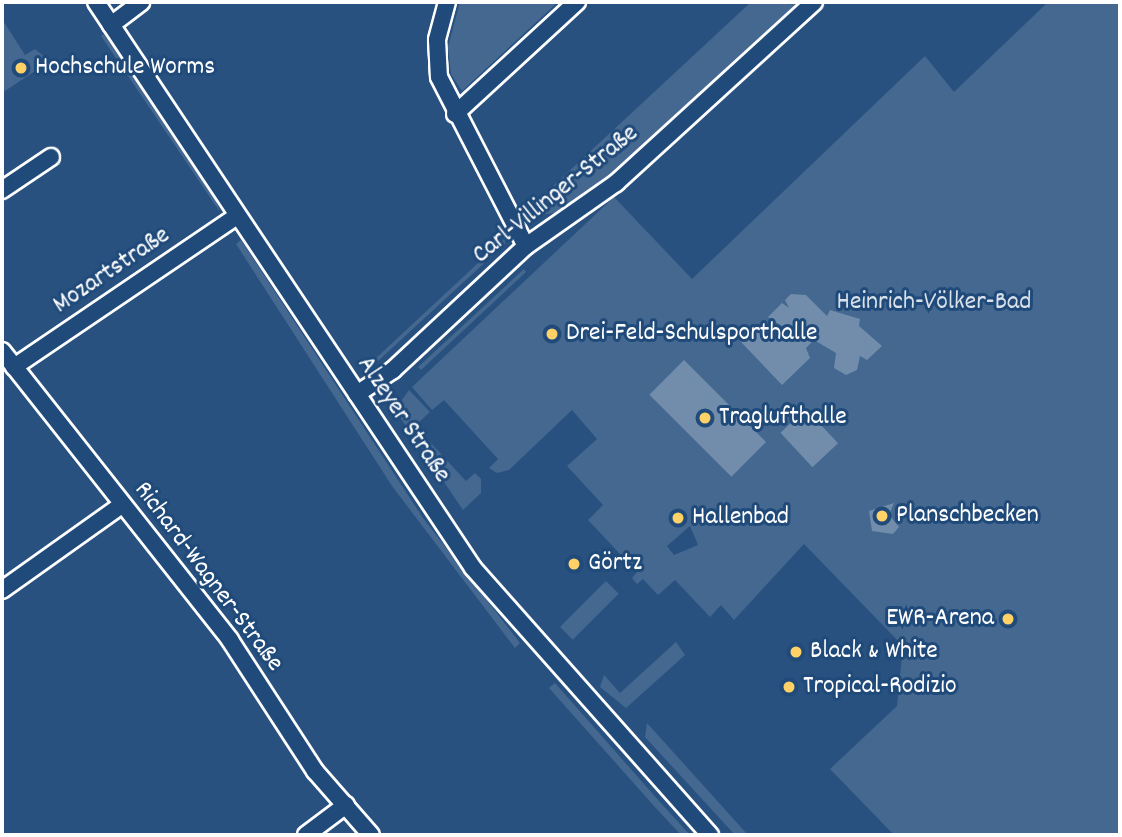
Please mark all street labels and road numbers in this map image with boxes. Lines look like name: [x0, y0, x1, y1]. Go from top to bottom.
street label: Carl-Villinger-Straße: [467, 119, 645, 271]
street label: Mozartstraße: [48, 221, 176, 321]
street label: Alzeyer Straße: [349, 351, 457, 489]
street label: Richard-Wagner-Straße: [126, 476, 290, 678]

